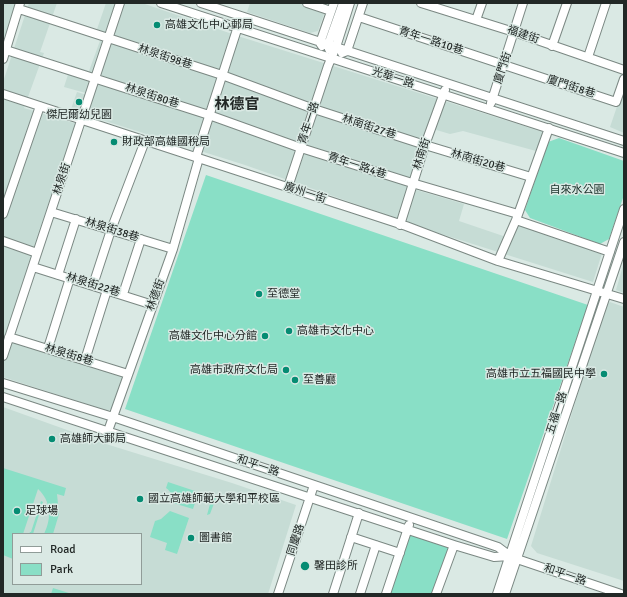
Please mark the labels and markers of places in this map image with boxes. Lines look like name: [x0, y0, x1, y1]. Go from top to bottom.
place label: 高雄文化中心郵局: [165, 18, 253, 32]
marker: 高雄文化中心郵局: [152, 20, 162, 30]
marker: 傑尼爾幼兒園: [74, 97, 84, 107]
place label: 傑尼爾幼兒園: [46, 108, 112, 122]
place label: 財政部高雄國稅局: [122, 135, 210, 149]
marker: 財政部高雄國稅局: [109, 137, 119, 147]
place label: 至德堂: [267, 287, 300, 301]
marker: 至德堂: [254, 289, 264, 299]
place label: 高雄市文化中心: [297, 324, 374, 338]
marker: 高雄市文化中心: [284, 326, 294, 336]
place label: 高雄文化中心分館: [169, 329, 257, 343]
marker: 高雄文化中心分館: [260, 331, 270, 341]
place label: 高雄市政府文化局: [190, 363, 278, 377]
marker: 高雄市政府文化局: [281, 365, 291, 375]
place label: 高雄市立五福國民中學: [486, 367, 596, 381]
marker: 高雄市立五福國民中學: [599, 369, 609, 379]
place label: 至善廳: [303, 373, 336, 387]
marker: 至善廳: [290, 375, 300, 385]
place label: 高雄師大郵局: [60, 432, 126, 446]
marker: 高雄師大郵局: [47, 434, 57, 444]
place label: 國立高雄師範大學和平校區: [148, 492, 280, 506]
marker: 國立高雄師範大學和平校區: [135, 494, 145, 504]
place label: 足球場: [25, 504, 58, 518]
marker: 足球場: [12, 506, 22, 516]
place label: 圖書館: [199, 531, 232, 545]
marker: 圖書館: [186, 533, 196, 543]
place label: 馨田診所: [314, 559, 358, 573]
marker: 馨田診所: [299, 560, 311, 572]

